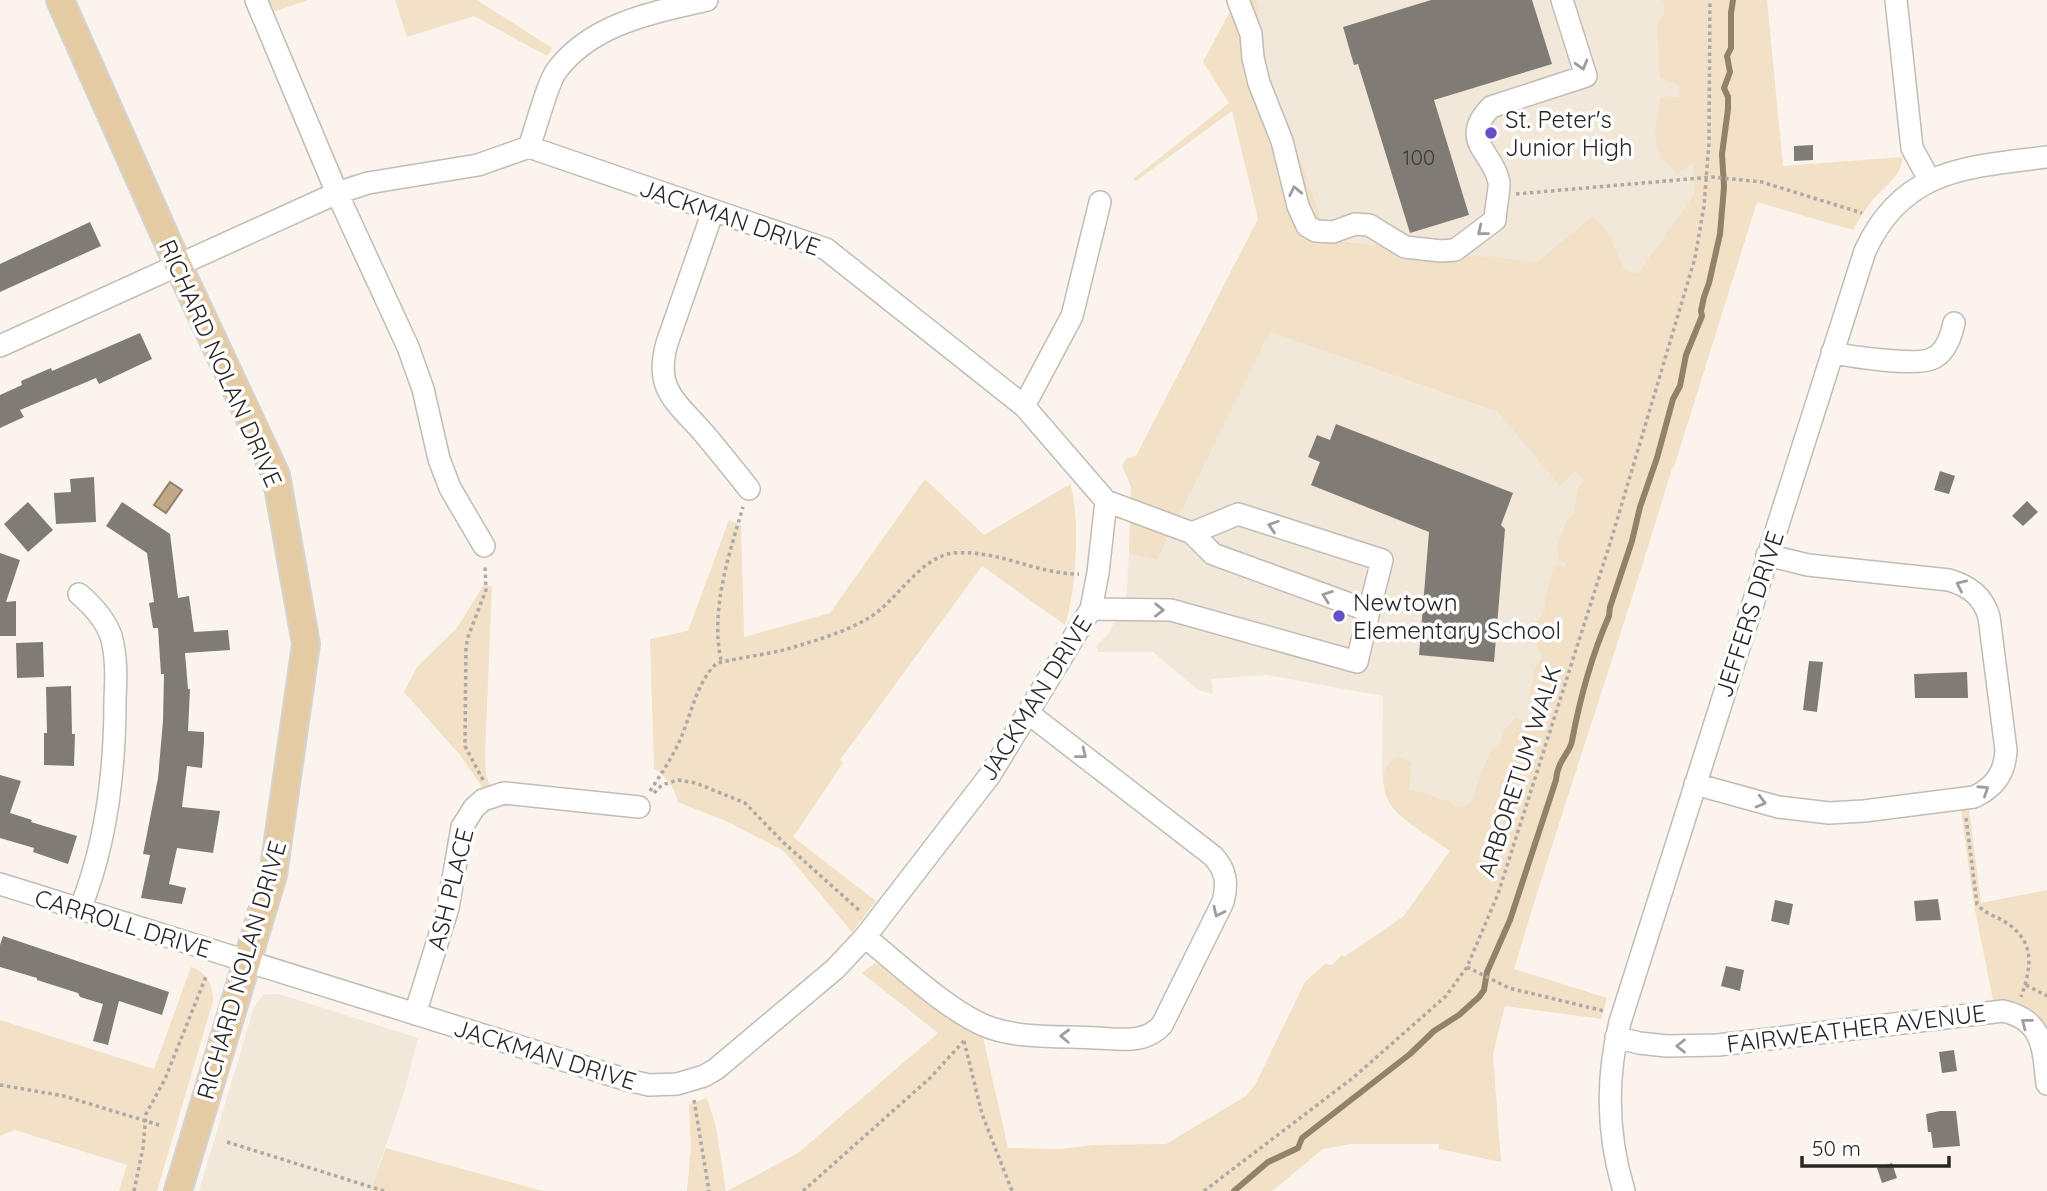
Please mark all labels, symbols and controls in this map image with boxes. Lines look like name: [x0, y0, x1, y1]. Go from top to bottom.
one-way arrow: [1574, 59, 1588, 71]
place label: St. Peter's Junior High: [1505, 104, 1633, 162]
marker: St. Peter's Junior High: [1483, 125, 1499, 141]
house number: 100: [1403, 144, 1435, 170]
street label: JACKMAN DRIVE: [636, 172, 824, 262]
one-way arrow: [1288, 185, 1303, 197]
one-way arrow: [1477, 222, 1489, 235]
street label: RICHARD NOLAN DRIVE: [153, 235, 289, 491]
one-way arrow: [1268, 519, 1280, 534]
street label: JEFFERS DRIVE: [1708, 527, 1790, 701]
one-way arrow: [1956, 579, 1968, 593]
place label: Newtown Elementary School: [1353, 587, 1561, 645]
one-way arrow: [1322, 590, 1334, 604]
one-way arrow: [1154, 603, 1165, 618]
marker: Newtown Elementary School: [1331, 608, 1347, 624]
street label: JACKMAN DRIVE: [972, 610, 1098, 786]
street label: ARBORETUM WALK: [1471, 662, 1567, 880]
one-way arrow: [1074, 746, 1086, 759]
one-way arrow: [1976, 786, 1989, 799]
one-way arrow: [1755, 794, 1767, 808]
street label: ASH PLACE: [420, 825, 480, 953]
street label: RICHARD NOLAN DRIVE: [190, 837, 292, 1103]
street label: CARROLL DRIVE: [31, 882, 215, 964]
one-way arrow: [1212, 905, 1226, 917]
street label: FAIRWEATHER AVENUE: [1725, 997, 1987, 1059]
street label: JACKMAN DRIVE: [450, 1012, 640, 1096]
one-way arrow: [2021, 1018, 2033, 1031]
one-way arrow: [1060, 1029, 1071, 1044]
one-way arrow: [1675, 1038, 1686, 1054]
scale bar: [1802, 1124, 1949, 1168]
text: 50 m: [1812, 1135, 1861, 1161]

